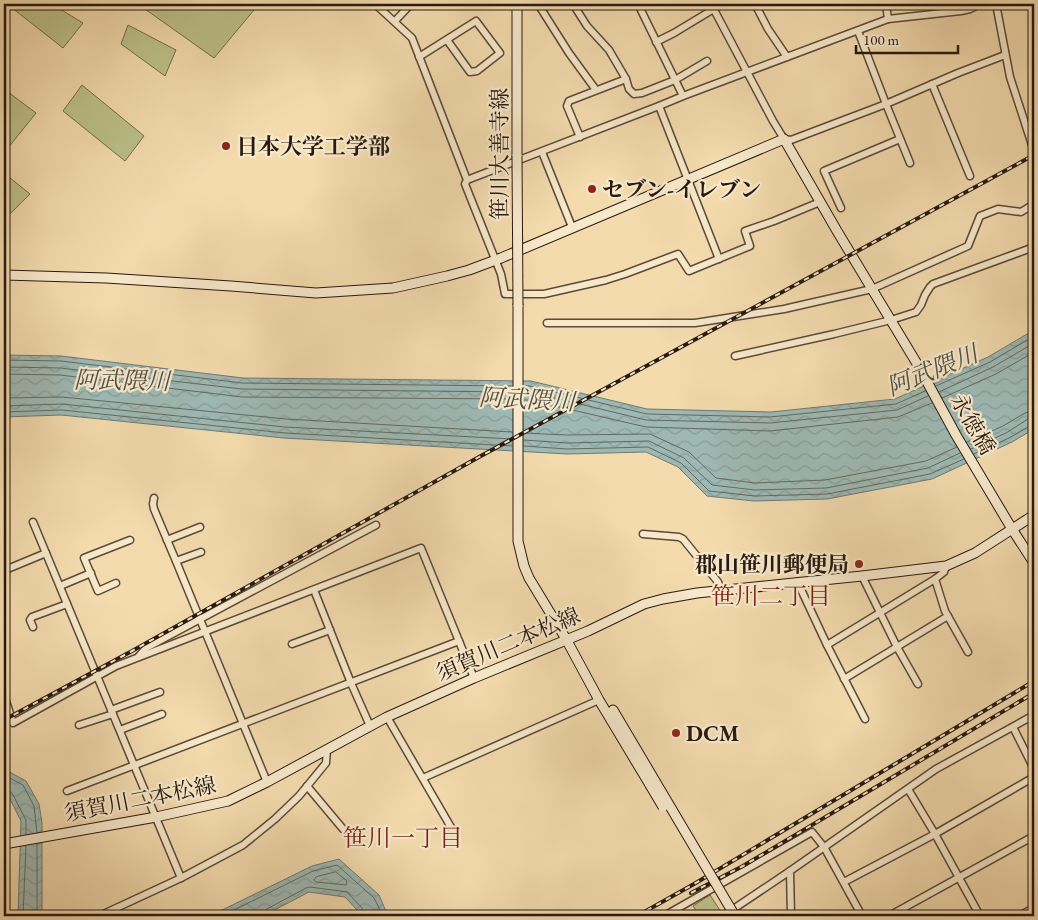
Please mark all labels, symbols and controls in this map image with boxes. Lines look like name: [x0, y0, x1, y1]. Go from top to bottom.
scale bar: [856, 22, 958, 54]
text: 100 m: [863, 30, 900, 49]
street label: 笹川大善寺線: [485, 88, 514, 220]
place label: 日本大学工学部: [236, 132, 390, 161]
marker: 日本大学工学部: [220, 140, 232, 152]
place label: セブン-イレブン: [602, 175, 761, 204]
marker: セブン-イレブン: [586, 183, 598, 195]
water label: 阿武隈川: [882, 337, 985, 402]
water label: 阿武隈川: [74, 364, 173, 396]
water label: 阿武隈川: [478, 381, 579, 417]
street label: 永徳橋: [944, 388, 1002, 460]
place label: 郡山笹川郵便局: [695, 550, 849, 579]
marker: 郡山笹川郵便局: [853, 558, 865, 570]
district label: 笹川二丁目: [711, 580, 831, 611]
street label: 須賀川二本松線: [431, 601, 585, 687]
place label: DCM: [686, 719, 739, 748]
marker: DCM: [670, 727, 682, 739]
street label: 須賀川二本松線: [62, 770, 218, 828]
district label: 笹川一丁目: [343, 822, 463, 853]

